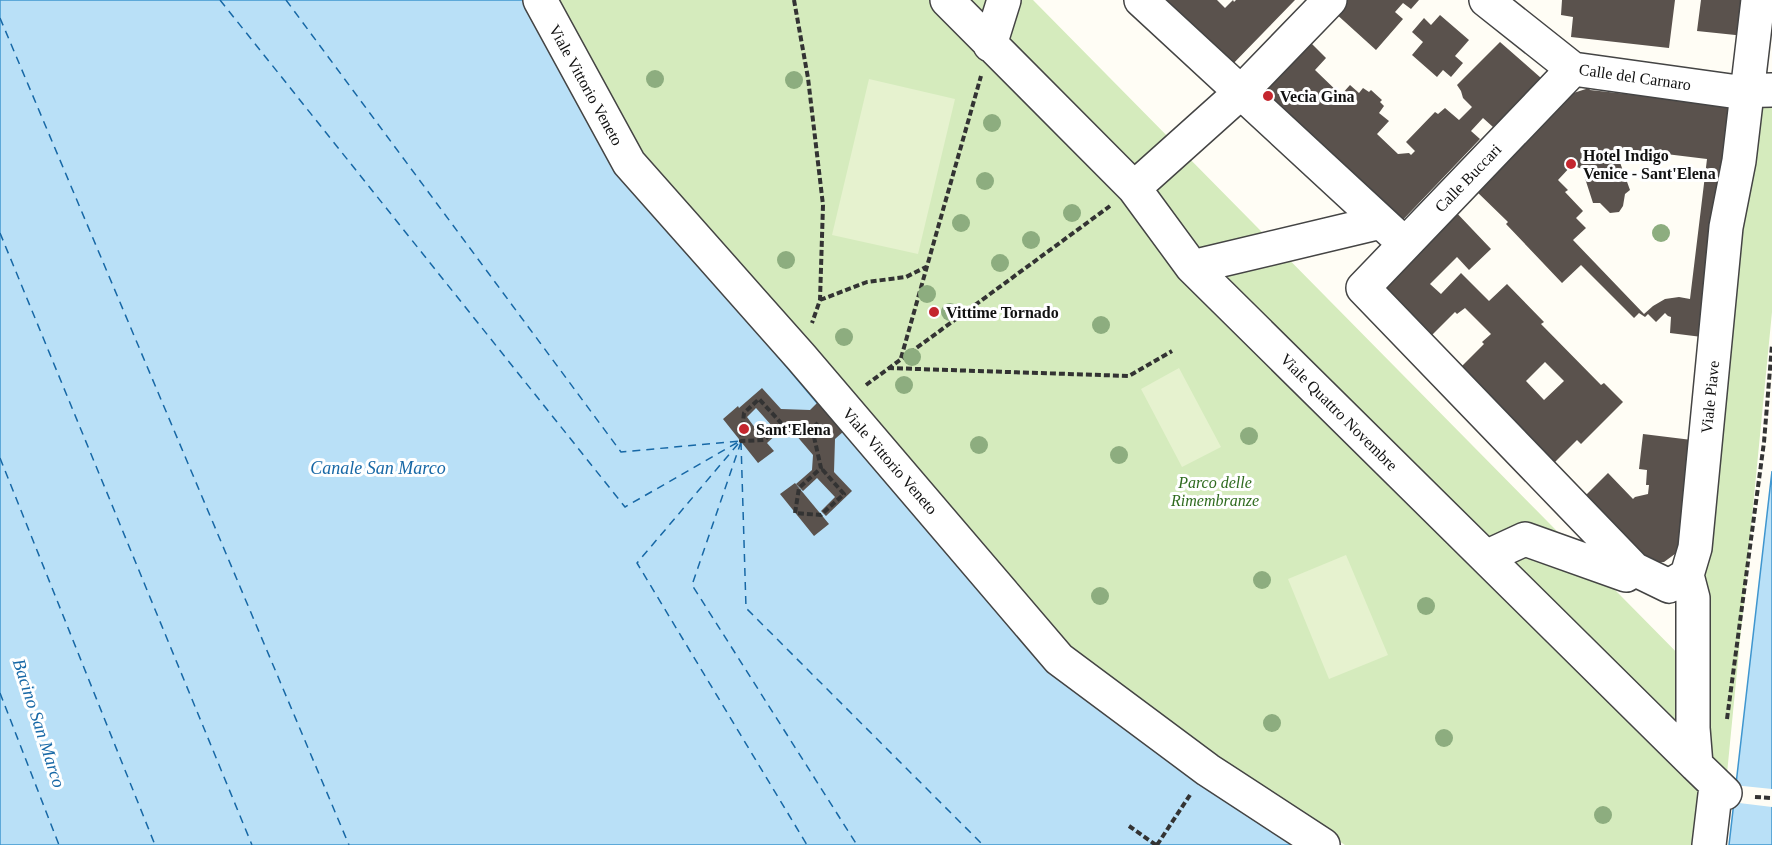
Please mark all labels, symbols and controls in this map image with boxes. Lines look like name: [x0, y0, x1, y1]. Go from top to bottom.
street label: Viale Vittorio Veneto: [546, 22, 626, 148]
street label: Calle del Carnaro: [1578, 61, 1692, 93]
place label: Vecia Gina: [1280, 88, 1355, 105]
marker: Vecia Gina: [1261, 89, 1275, 103]
street label: Calle Buccari: [1431, 140, 1505, 215]
place label: Hotel Indigo Venice - Sant'Elena: [1583, 147, 1716, 182]
marker: Hotel Indigo Venice - Sant'Elena: [1564, 157, 1578, 171]
place label: Vittime Tornado: [946, 304, 1059, 321]
marker: Vittime Tornado: [927, 305, 941, 319]
street label: Viale Quattro Novembre: [1277, 350, 1401, 474]
street label: Viale Piave: [1698, 360, 1722, 434]
street label: Viale Vittorio Veneto: [839, 404, 941, 518]
place label: Sant'Elena: [756, 421, 831, 438]
marker: Sant'Elena: [737, 422, 751, 436]
water label: Canale San Marco: [310, 458, 446, 478]
park label: Parco delle Rimembranze: [1170, 474, 1259, 509]
water label: Bacino San Marco: [9, 656, 69, 790]

